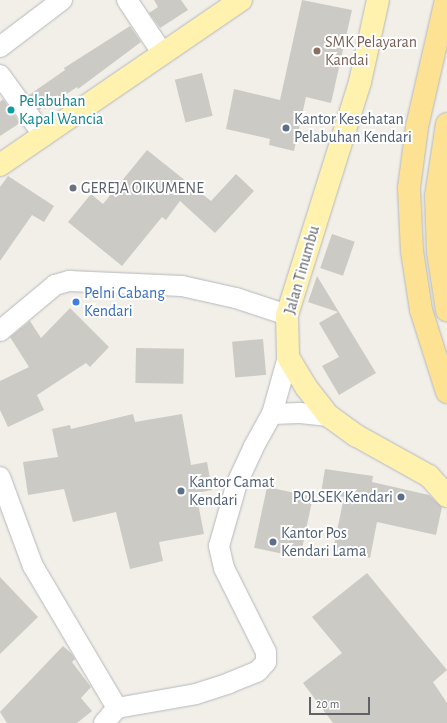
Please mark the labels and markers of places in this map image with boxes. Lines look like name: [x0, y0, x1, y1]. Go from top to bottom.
place label: SMK Pelayaran Kandai: [325, 32, 417, 70]
marker: SMK Pelayaran Kandai: [312, 46, 322, 56]
place label: Pelabuhan Kapal Wancia: [19, 91, 103, 129]
marker: Pelabuhan Kapal Wancia: [6, 105, 16, 115]
place label: Kantor Kesehatan Pelabuhan Kendari: [294, 109, 412, 147]
marker: Kantor Kesehatan Pelabuhan Kendari: [281, 123, 291, 133]
place label: GEREJA OIKUMENE: [81, 178, 204, 198]
marker: GEREJA OIKUMENE: [68, 183, 78, 193]
place label: Pelni Cabang Kendari: [84, 283, 165, 321]
marker: Pelni Cabang Kendari: [71, 297, 81, 307]
place label: Kantor Camat Kendari: [189, 472, 274, 510]
marker: Kantor Camat Kendari: [176, 486, 186, 496]
place label: POLSEK Kendari: [293, 487, 393, 507]
marker: POLSEK Kendari: [396, 492, 406, 502]
place label: Kantor Pos Kendari Lama: [281, 523, 366, 561]
marker: Kantor Pos Kendari Lama: [268, 537, 278, 547]

